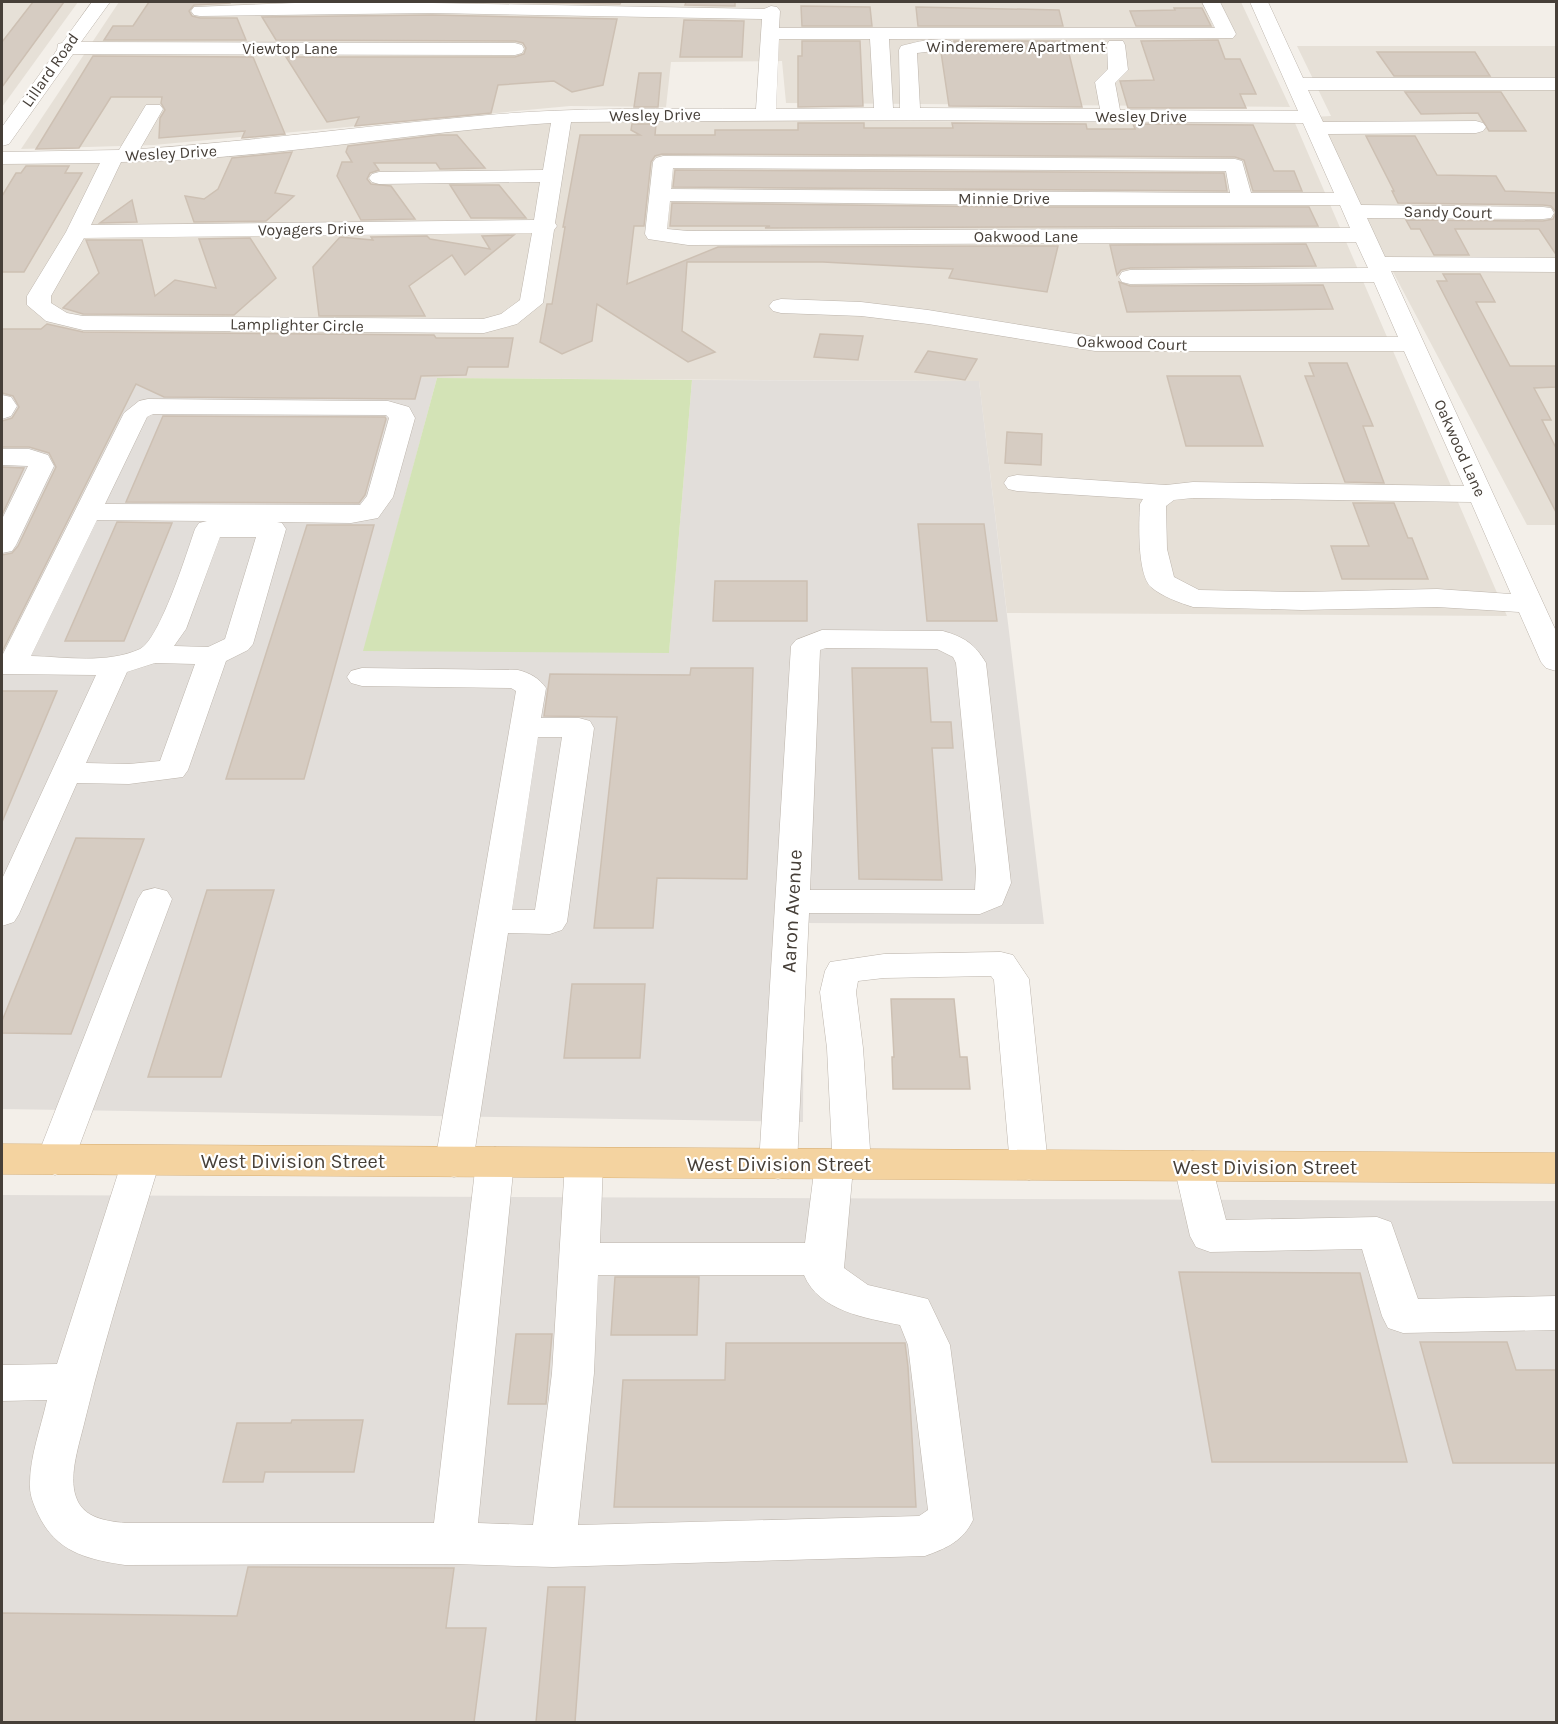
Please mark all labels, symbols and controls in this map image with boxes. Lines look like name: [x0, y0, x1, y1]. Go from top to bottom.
street label: Lillard Road: [18, 29, 82, 111]
street label: Winderemere Apartment: [926, 37, 1106, 56]
street label: Viewtop Lane: [242, 39, 338, 58]
street label: Wesley Drive: [609, 105, 701, 125]
street label: Wesley Drive: [1095, 107, 1187, 126]
street label: Wesley Drive: [125, 141, 217, 165]
street label: Minnie Drive: [958, 189, 1050, 208]
street label: Sandy Court: [1403, 202, 1493, 222]
street label: Voyagers Drive: [258, 219, 364, 239]
street label: Oakwood Lane: [974, 227, 1078, 246]
street label: Lamplighter Circle: [230, 314, 364, 336]
street label: Oakwood Court: [1076, 332, 1188, 354]
street label: Oakwood Lane: [1430, 396, 1490, 500]
street label: Aaron Avenue: [777, 849, 807, 973]
street label: West Division Street: [201, 1150, 386, 1173]
street label: West Division Street: [687, 1153, 872, 1176]
street label: West Division Street: [1173, 1156, 1358, 1179]

